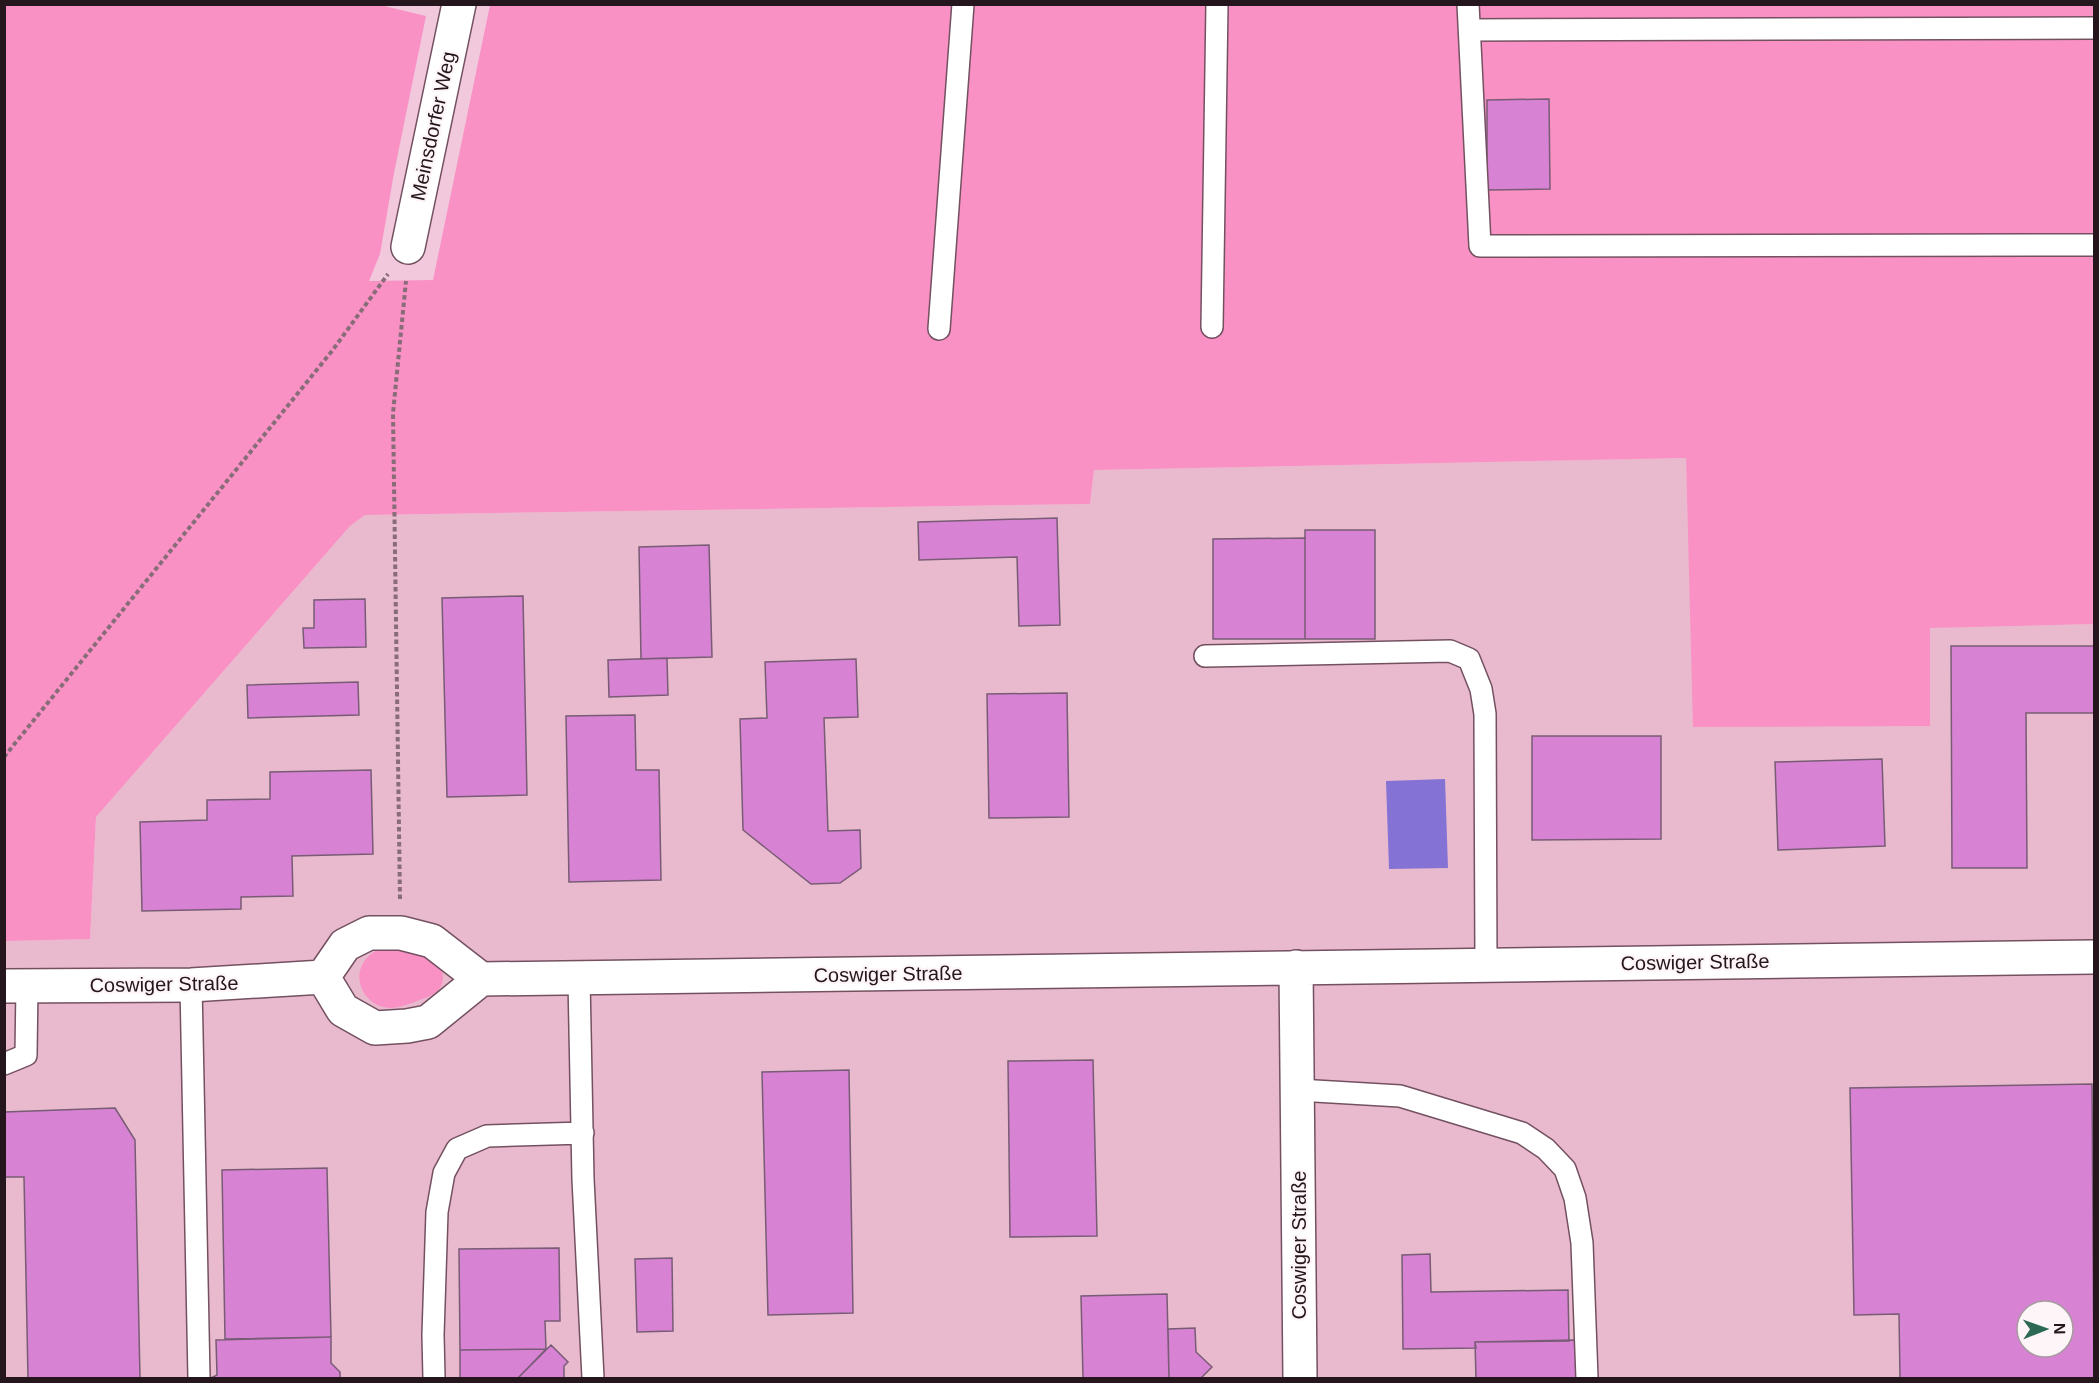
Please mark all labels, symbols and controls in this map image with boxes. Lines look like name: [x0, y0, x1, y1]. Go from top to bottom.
street label: Meinsdorfer Weg: [406, 49, 460, 203]
street label: Coswiger Straße: [1620, 950, 1770, 974]
street label: Coswiger Straße: [813, 962, 963, 986]
street label: Coswiger Straße: [89, 972, 239, 996]
street label: Coswiger Straße: [1288, 1171, 1310, 1319]
north arrow: [2015, 1299, 2075, 1359]
text: N: [2051, 1323, 2068, 1335]

